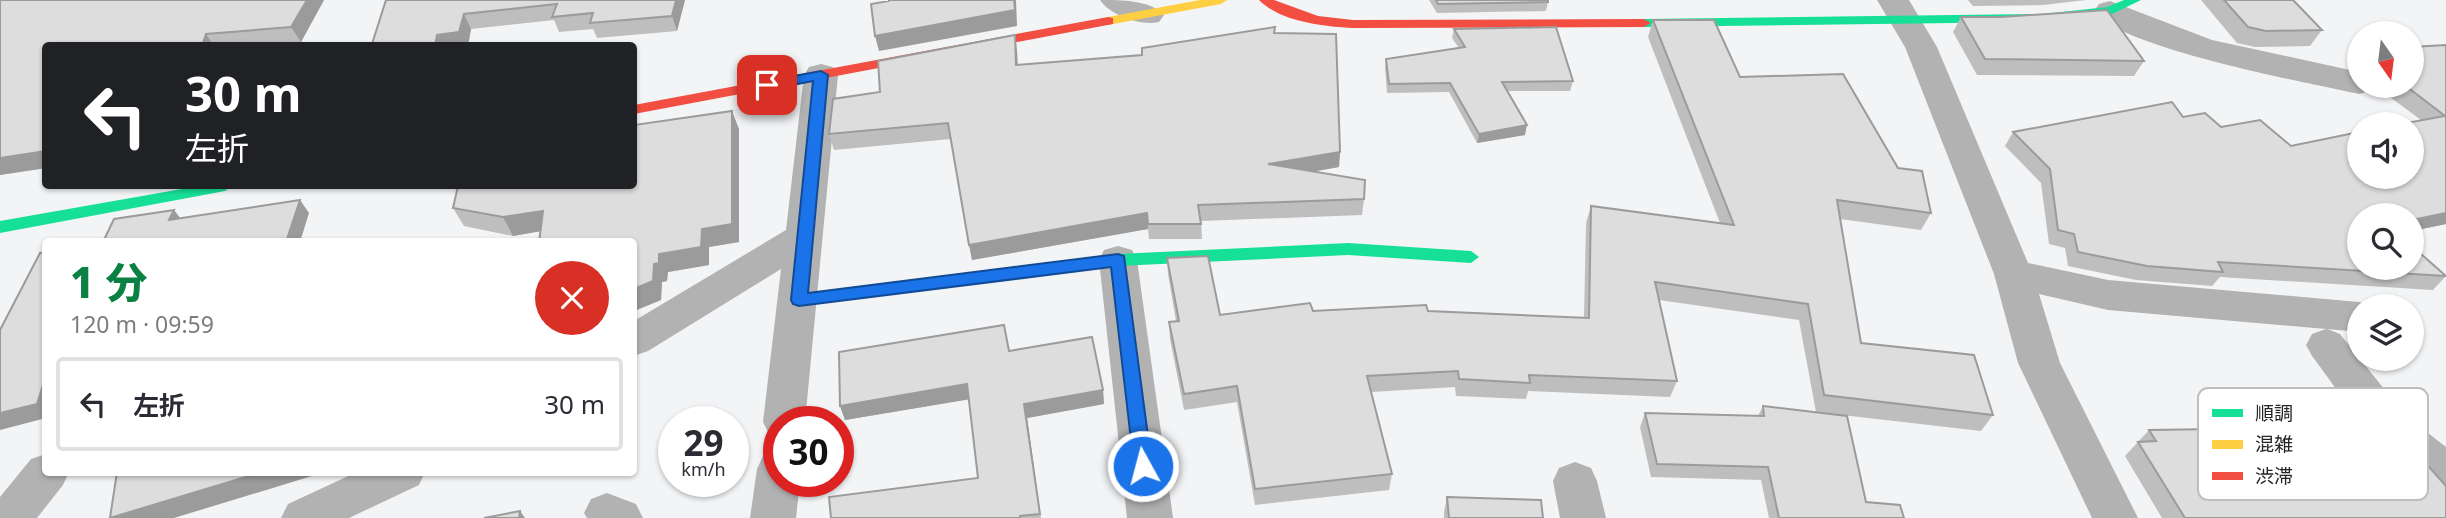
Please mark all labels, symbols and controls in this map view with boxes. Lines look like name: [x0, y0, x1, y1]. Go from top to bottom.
north arrow: [2347, 21, 2424, 98]
map controls: [2347, 21, 2424, 371]
pin: [737, 55, 797, 115]
text: 30 m: [185, 60, 302, 126]
icon: arrive: [748, 66, 786, 104]
icon: left: [70, 70, 161, 161]
button: sound: [2347, 112, 2424, 189]
text: 左折: [185, 126, 249, 169]
button: search: [2347, 203, 2424, 280]
text: 1 分: [70, 253, 147, 310]
button: close: [535, 261, 609, 335]
button: layers: [2347, 294, 2424, 371]
text: 120 m · 09:59: [70, 308, 214, 340]
icon: left: [74, 385, 112, 423]
text: 30 m: [544, 386, 605, 422]
text: 左折: [133, 387, 185, 423]
legend: [2198, 388, 2428, 500]
text: 順調: [2255, 400, 2293, 426]
speed limit sign: 30: [763, 406, 854, 497]
text: 29: [683, 419, 724, 466]
position arrow: [1106, 429, 1180, 503]
text: 混雑: [2255, 431, 2293, 457]
text: km/h: [681, 457, 726, 481]
text: 渋滞: [2255, 463, 2293, 489]

